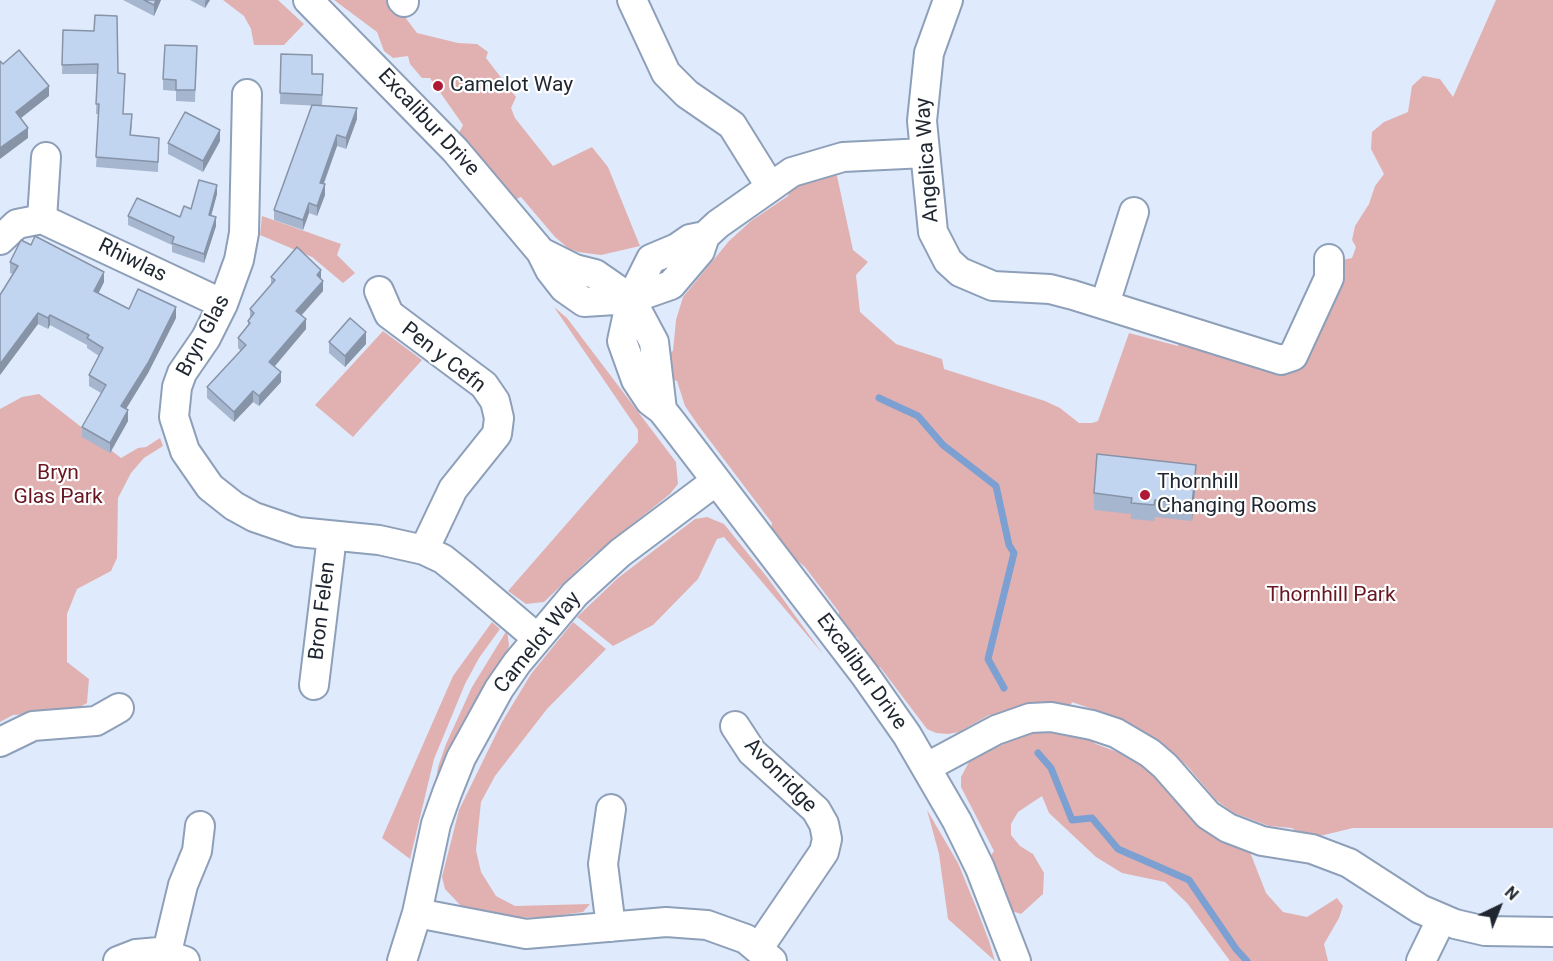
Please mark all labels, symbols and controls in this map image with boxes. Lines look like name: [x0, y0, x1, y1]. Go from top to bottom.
street label: Excalibur Drive: [372, 64, 484, 182]
place label: Camelot Way: [450, 73, 573, 99]
marker: Camelot Way: [431, 79, 445, 93]
street label: Angelica Way: [911, 96, 945, 224]
street label: Rhiwlas: [94, 234, 170, 288]
street label: Bryn Glas: [172, 291, 236, 381]
street label: Pen y Cefn: [396, 317, 490, 399]
park label: Bryn Glas Park: [13, 461, 103, 511]
place label: Thornhill Changing Rooms: [1157, 470, 1317, 520]
marker: Thornhill Changing Rooms: [1138, 488, 1152, 502]
street label: Bron Felen: [304, 560, 342, 662]
park label: Thornhill Park: [1266, 583, 1396, 609]
street label: Camelot Way: [489, 587, 587, 699]
street label: Excalibur Drive: [810, 609, 912, 735]
street label: Avonridge: [738, 734, 822, 818]
north arrow: [1469, 877, 1529, 937]
text: N: [1501, 883, 1522, 904]

